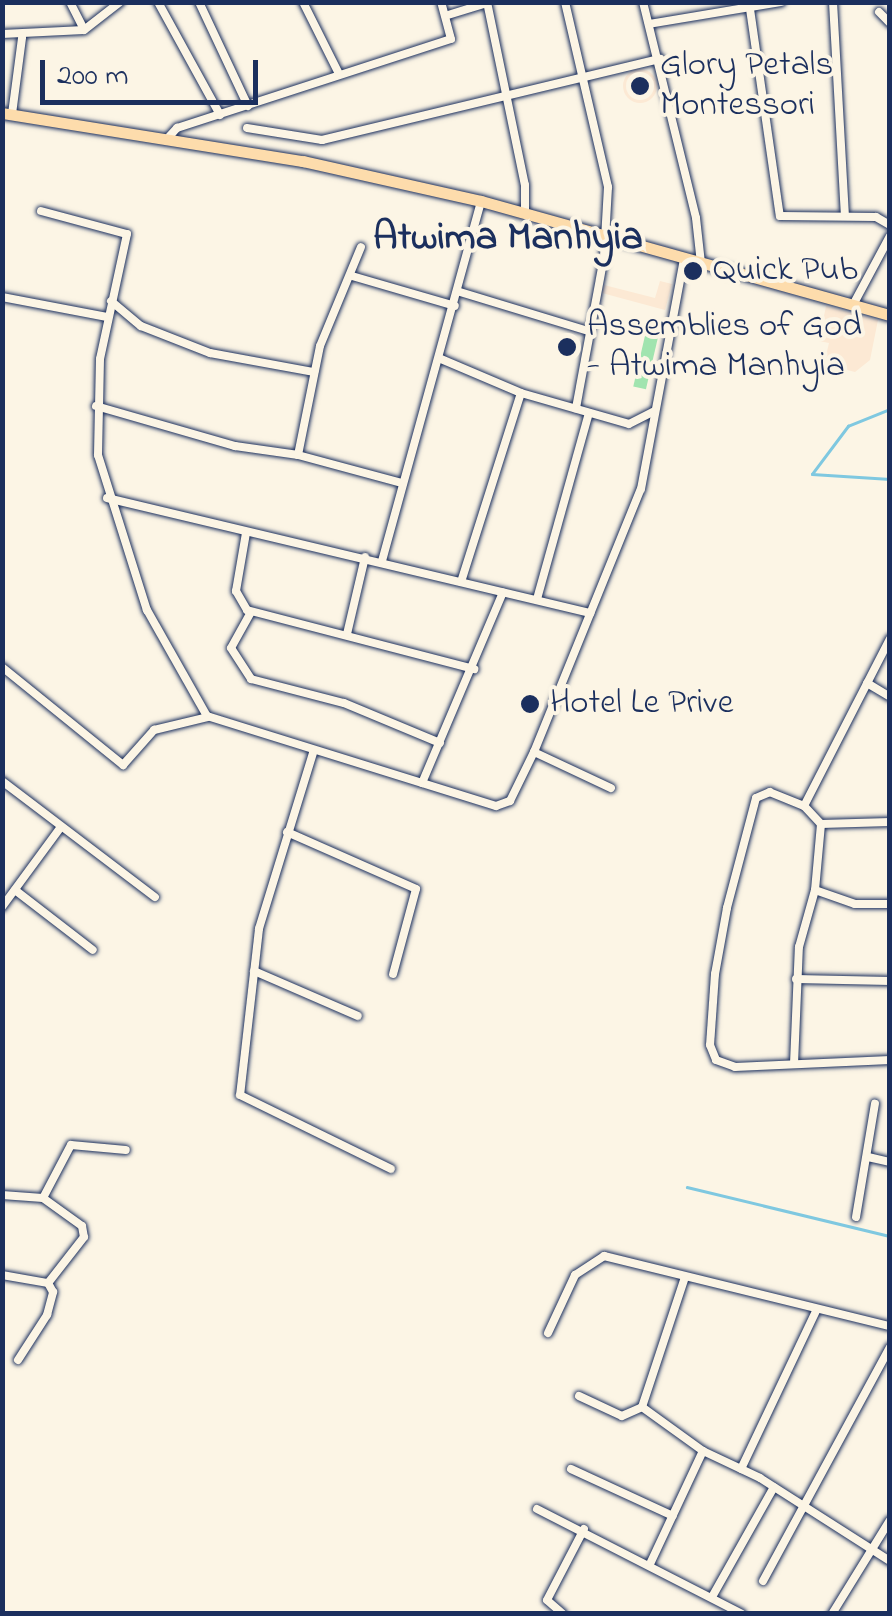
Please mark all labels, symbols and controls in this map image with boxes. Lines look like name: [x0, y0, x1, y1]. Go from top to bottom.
scale bar: [45, 40, 262, 102]
place label: Glory Petals Montessori: [660, 45, 833, 127]
text: 200 m: [57, 55, 129, 99]
marker: Glory Petals Montessori: [629, 75, 651, 97]
district label: Atwima Manhyia: [373, 215, 643, 263]
place label: Quick Pub: [713, 250, 858, 292]
marker: Quick Pub: [682, 260, 704, 282]
place label: Assemblies of God - Atwima Manhyia: [587, 306, 862, 388]
marker: Assemblies of God - Atwima Manhyia: [556, 336, 578, 358]
place label: Hotel Le Prive: [550, 683, 734, 725]
marker: Hotel Le Prive: [519, 693, 541, 715]

